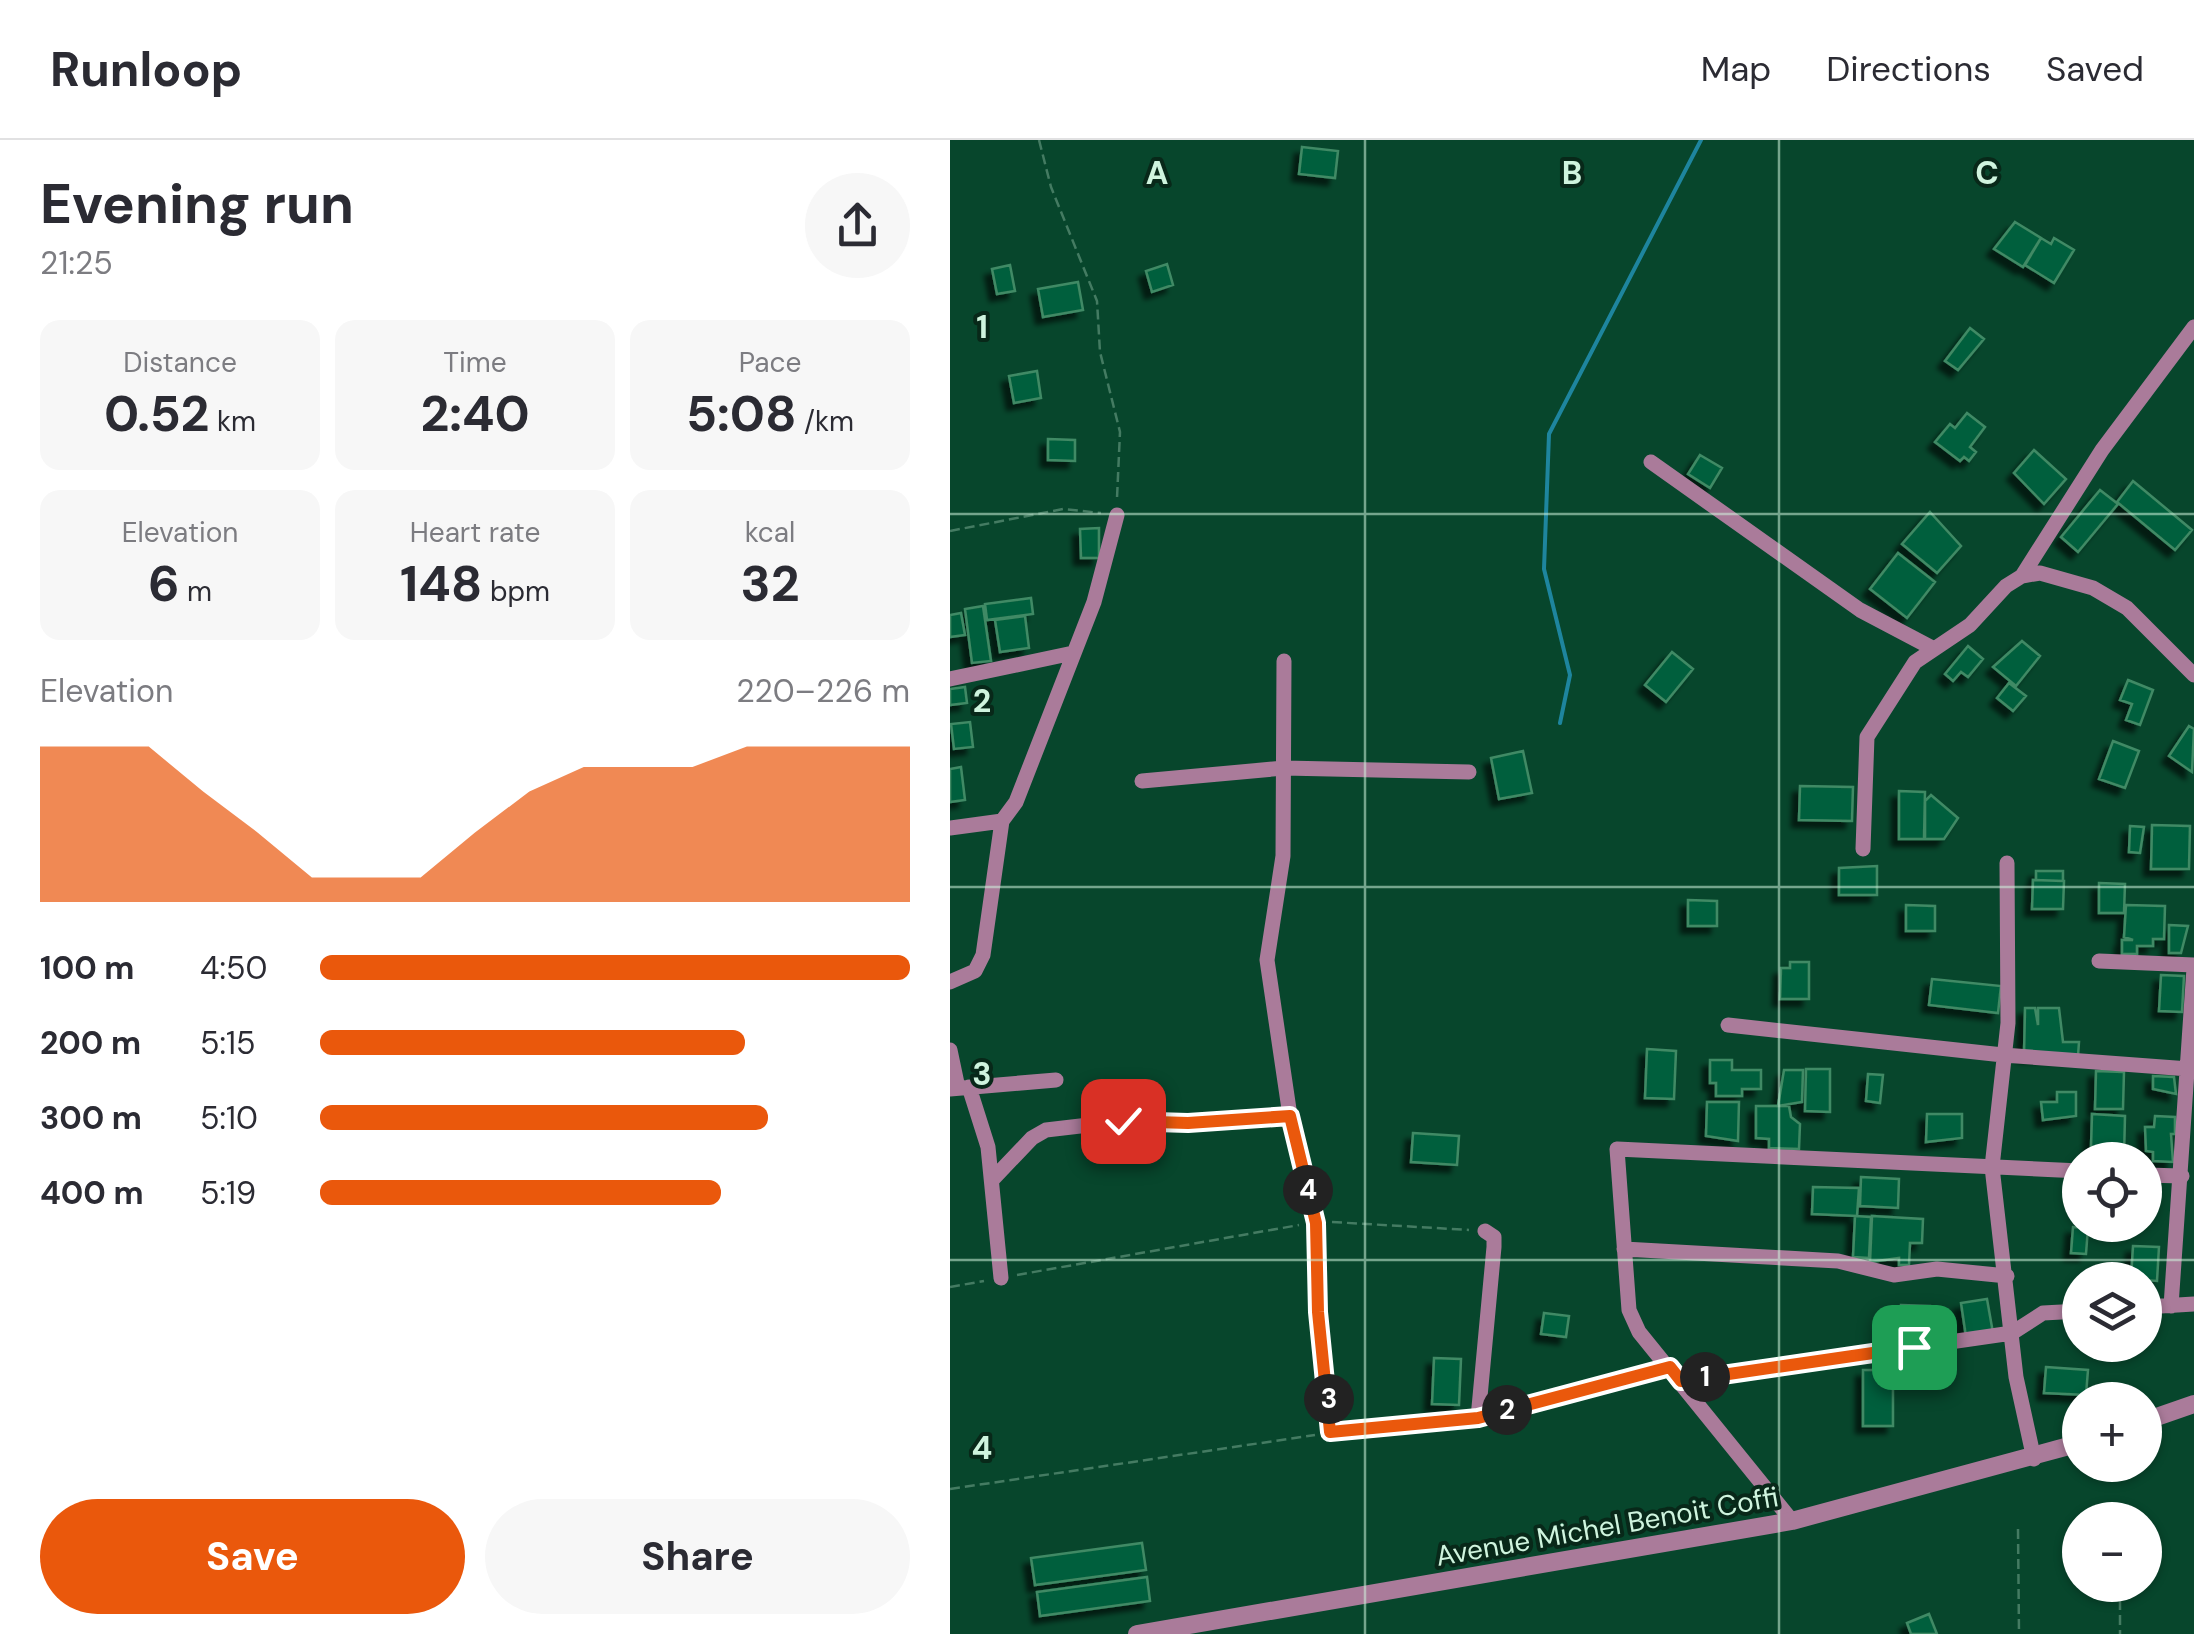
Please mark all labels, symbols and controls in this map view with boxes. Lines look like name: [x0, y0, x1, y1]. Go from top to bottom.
text: Runloop: [50, 38, 242, 101]
text: Map: [1701, 46, 1771, 92]
text: Directions: [1826, 46, 1991, 92]
text: Saved: [2046, 46, 2144, 92]
text: A: [1146, 152, 1168, 194]
text: B: [1562, 152, 1582, 194]
text: C: [1975, 152, 1999, 194]
text: Evening run: [40, 168, 354, 240]
button: share: [805, 173, 910, 278]
text: 21:25: [40, 242, 113, 284]
text: 1: [976, 306, 988, 348]
text: Distance: [123, 344, 237, 381]
text: Time: [443, 344, 507, 381]
text: Pace: [739, 344, 801, 381]
text: 0.52: [104, 381, 209, 447]
text: 2:40: [420, 381, 530, 447]
text: 5:08: [686, 381, 797, 447]
text: km: [209, 403, 256, 440]
text: /km: [797, 403, 854, 440]
text: Elevation: [122, 514, 238, 551]
text: Heart rate: [410, 514, 540, 551]
text: kcal: [745, 514, 795, 551]
text: 6: [148, 551, 180, 617]
text: 148: [400, 551, 482, 617]
text: 32: [741, 551, 800, 617]
text: m: [180, 573, 212, 610]
text: bpm: [482, 573, 550, 610]
text: Elevation: [40, 670, 173, 712]
text: 220–226 m: [736, 670, 910, 712]
text: 2: [973, 680, 991, 722]
text: 100 m: [40, 947, 134, 989]
text: 4:50: [200, 947, 267, 989]
text: 200 m: [40, 1022, 141, 1064]
text: 5:15: [200, 1022, 256, 1064]
text: 3: [972, 1053, 992, 1095]
pin: [1081, 1079, 1166, 1164]
icon: check: [1096, 1094, 1151, 1149]
text: 300 m: [40, 1097, 142, 1139]
text: 5:10: [200, 1097, 258, 1139]
map controls: [2062, 1142, 2162, 1602]
button: locate: [2062, 1142, 2162, 1242]
pin: 4: [1283, 1165, 1333, 1215]
text: 4: [1299, 1171, 1317, 1208]
text: 400 m: [40, 1172, 144, 1214]
text: 5:19: [200, 1172, 256, 1214]
button: layers: [2062, 1262, 2162, 1362]
pin: [1872, 1305, 1957, 1390]
icon: arrive: [1887, 1320, 1942, 1375]
pin: 1: [1680, 1352, 1730, 1402]
text: 1: [1700, 1358, 1710, 1395]
pin: 3: [1304, 1374, 1354, 1424]
text: 3: [1321, 1380, 1337, 1417]
button: +: [2062, 1382, 2162, 1482]
pin: 2: [1482, 1385, 1532, 1435]
text: 2: [1499, 1391, 1515, 1428]
text: 4: [972, 1427, 992, 1469]
street label: Avenue Michel Benoit Coffi: [1433, 1478, 1781, 1575]
button: Save: [40, 1499, 465, 1614]
button: Share: [485, 1499, 910, 1614]
button: −: [2062, 1502, 2162, 1602]

